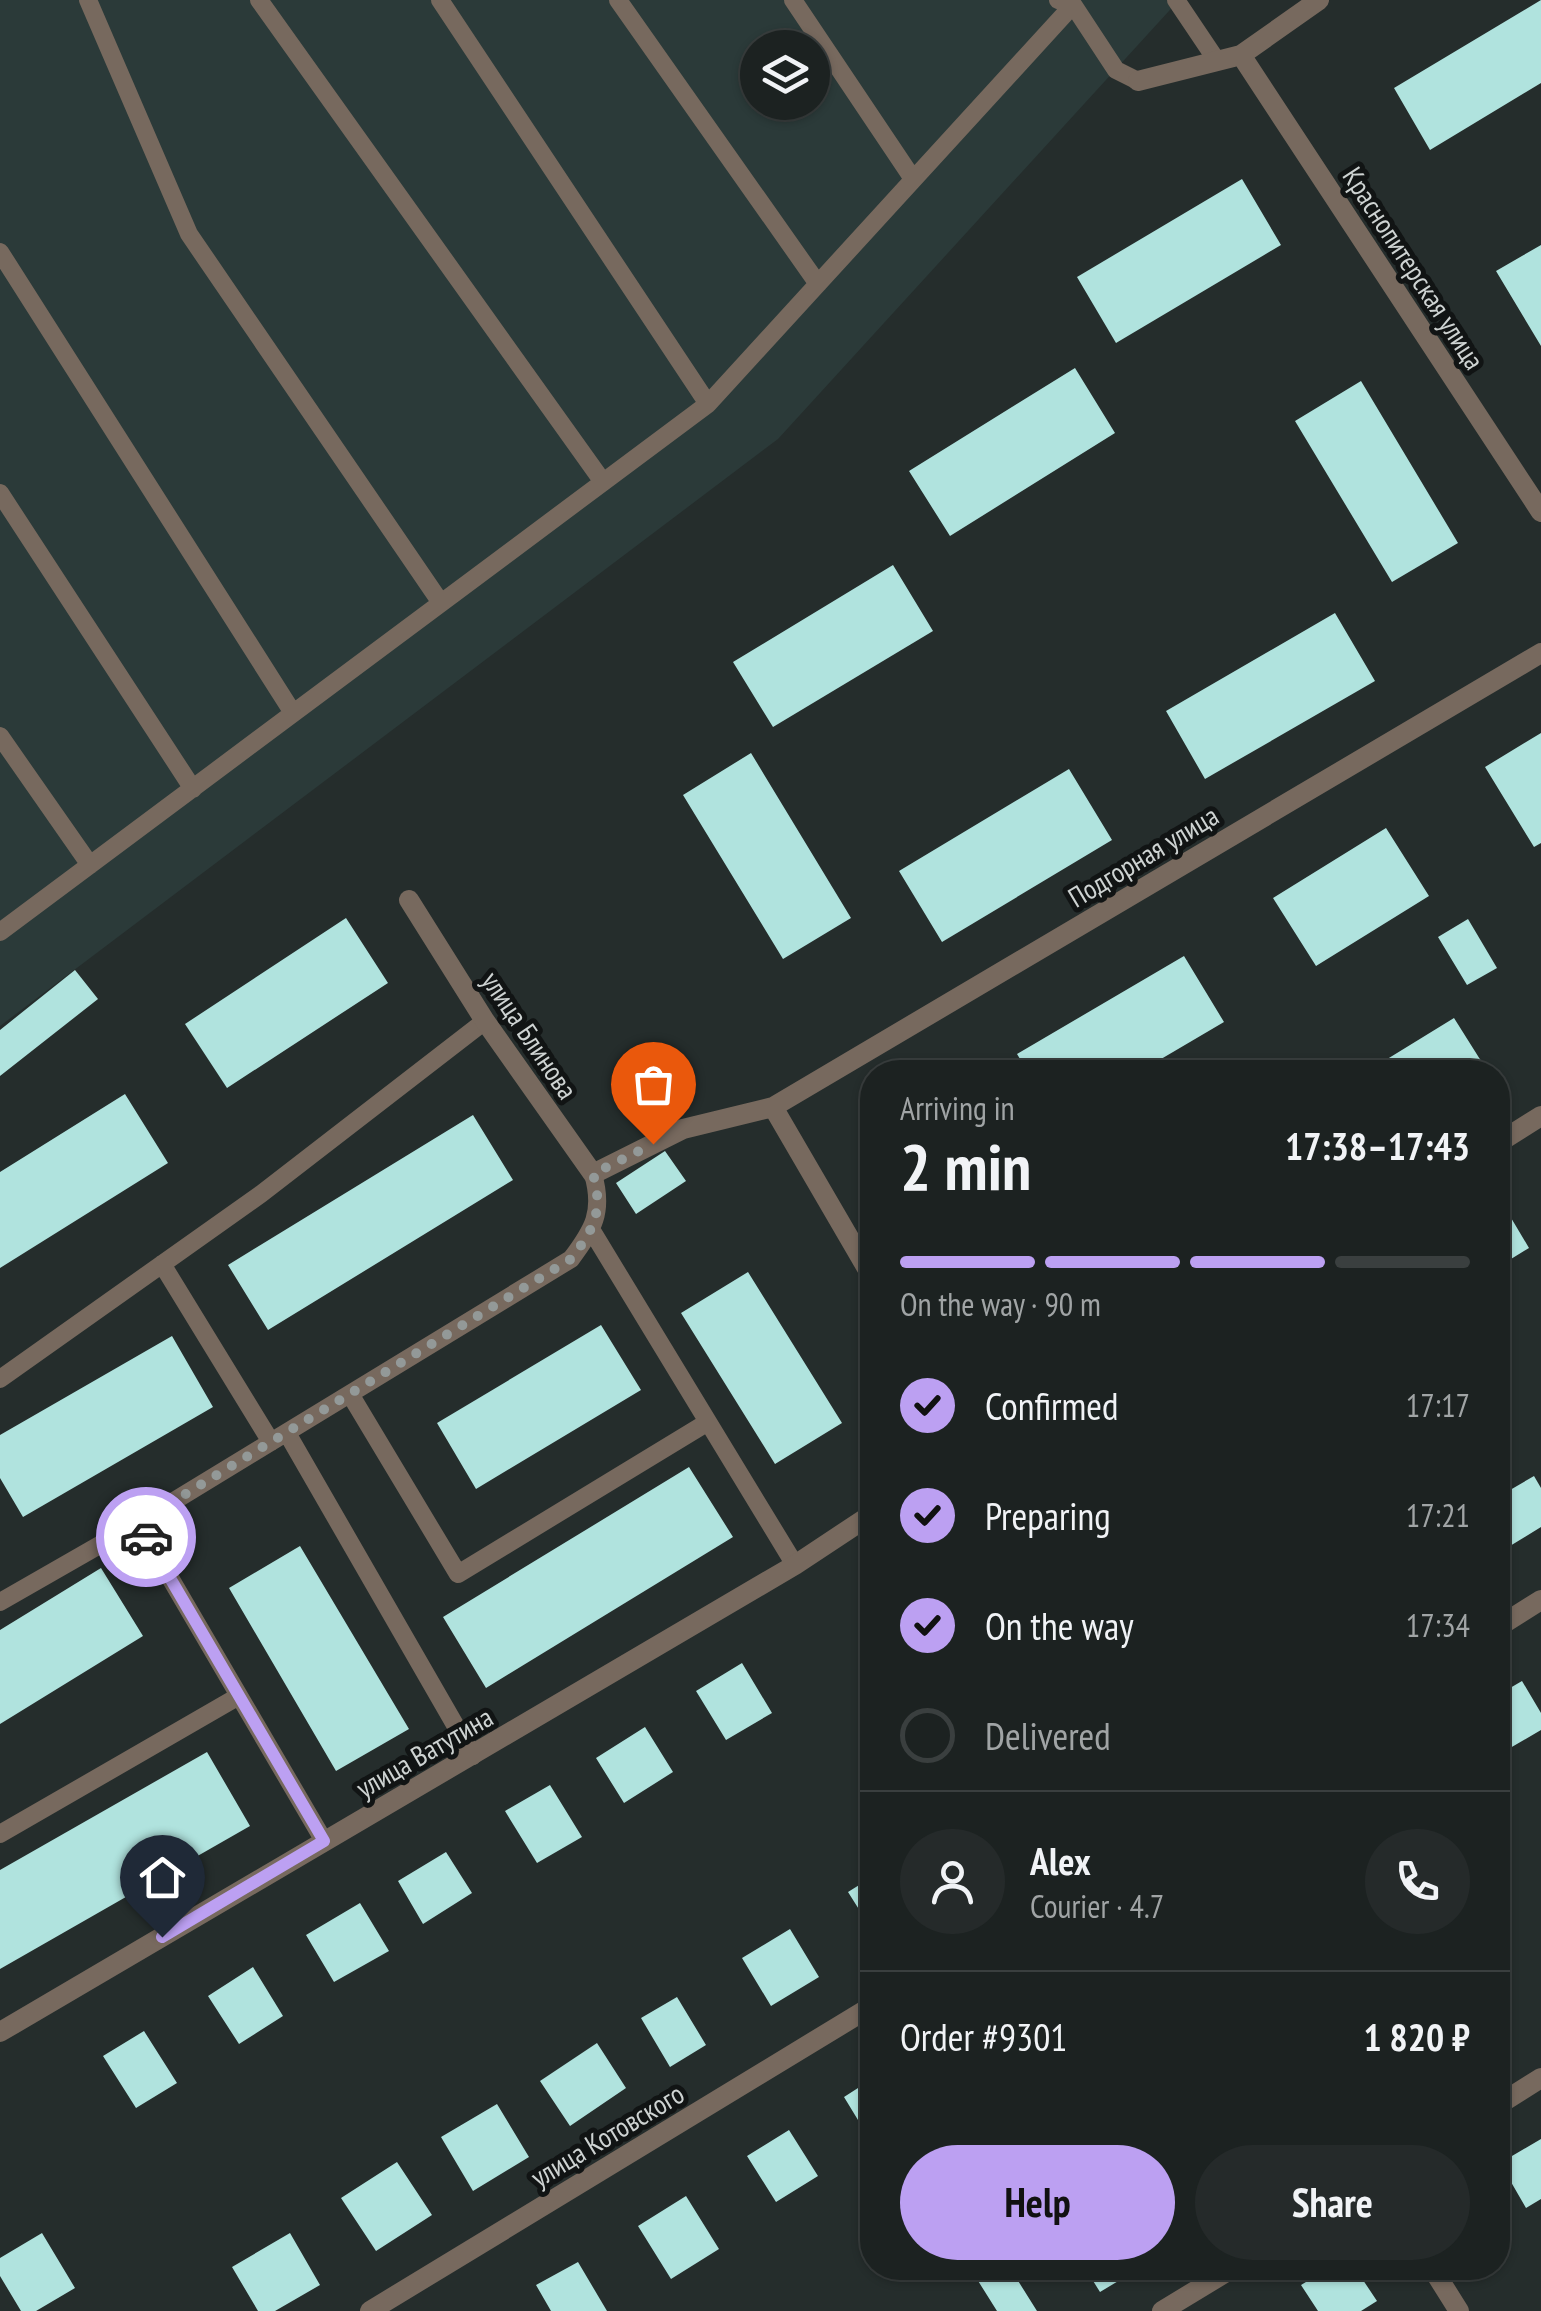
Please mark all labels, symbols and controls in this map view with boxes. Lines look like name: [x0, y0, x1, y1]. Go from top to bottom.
map controls: [740, 30, 830, 120]
button: layers: [740, 30, 830, 120]
street label: Краснопитерская улица: [1335, 160, 1493, 376]
street label: Подгорная улица: [1061, 797, 1225, 915]
street label: улица Блинова: [474, 964, 586, 1106]
pin: [611, 1042, 696, 1145]
icon: bag: [626, 1057, 681, 1112]
text: Arriving in: [900, 1087, 1015, 1129]
text: 17:38–17:43: [1285, 1121, 1470, 1170]
text: 2 min: [900, 1124, 1031, 1208]
text: On the way · 90 m: [900, 1283, 1101, 1325]
icon: check: [900, 1378, 955, 1433]
text: Confirmed: [985, 1381, 1118, 1430]
text: 17:17: [1406, 1384, 1470, 1426]
courier: [96, 1487, 196, 1587]
icon: check: [900, 1488, 955, 1543]
text: Preparing: [985, 1491, 1111, 1540]
text: 17:21: [1406, 1494, 1470, 1536]
icon: car: [119, 1510, 174, 1565]
icon: check: [900, 1598, 955, 1653]
text: On the way: [985, 1601, 1133, 1650]
text: 17:34: [1406, 1604, 1470, 1646]
street label: улица Ватутина: [349, 1698, 499, 1806]
text: Delivered: [985, 1711, 1111, 1760]
button: person: [900, 1829, 1005, 1934]
button: phone: [1365, 1829, 1470, 1934]
pin: [120, 1835, 205, 1938]
text: Alex: [1030, 1836, 1091, 1885]
icon: home: [135, 1850, 190, 1905]
text: Courier · 4.7: [1030, 1885, 1164, 1927]
text: Order #9301: [900, 2012, 1067, 2061]
text: 1 820 ₽: [1364, 2012, 1470, 2061]
street label: улица Котовского: [524, 2075, 690, 2195]
button: Help: [900, 2145, 1175, 2260]
button: Share: [1195, 2145, 1470, 2260]

